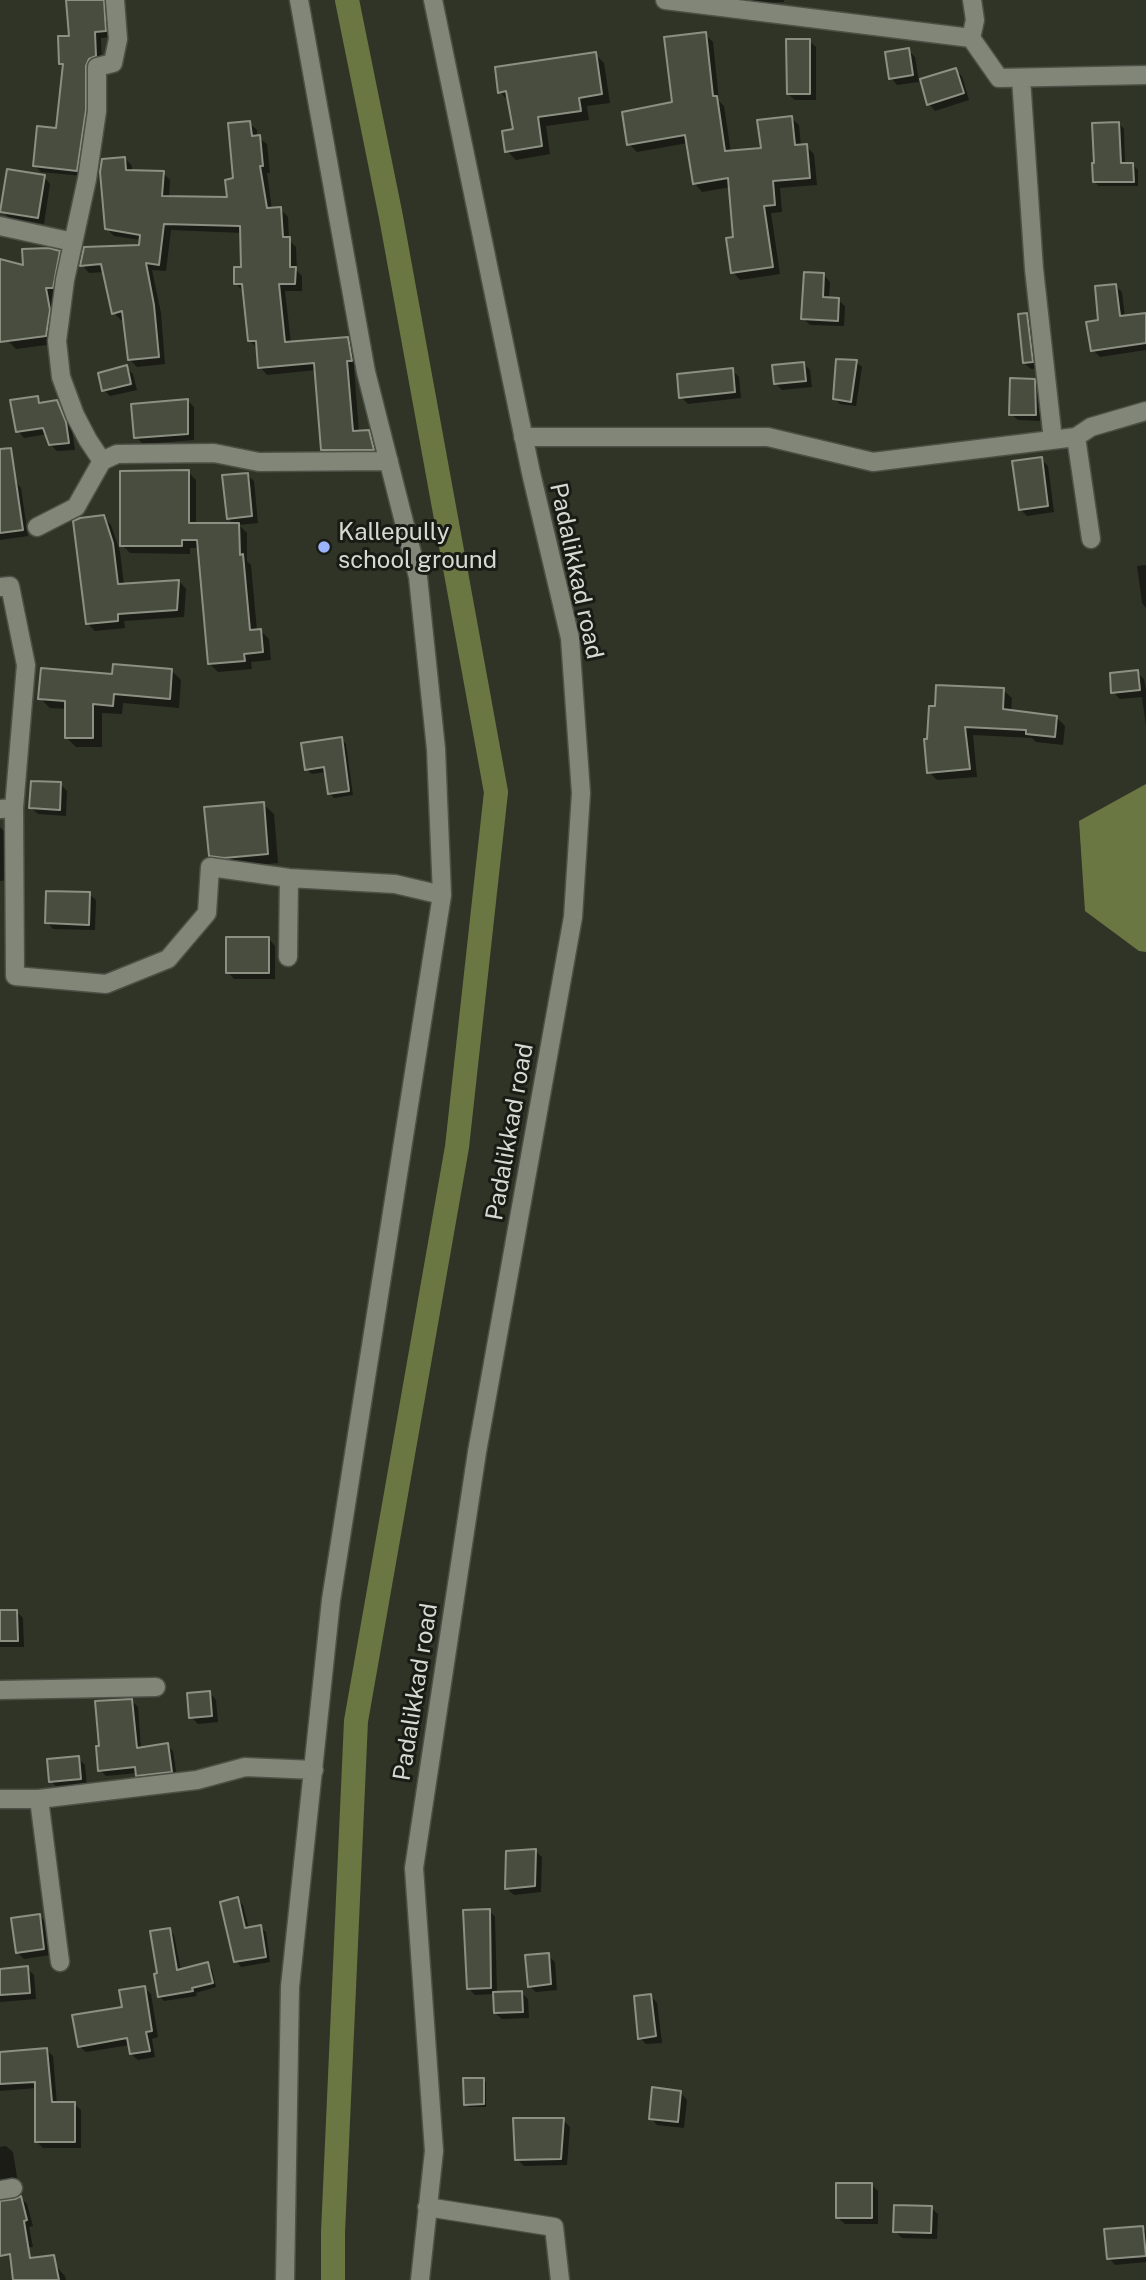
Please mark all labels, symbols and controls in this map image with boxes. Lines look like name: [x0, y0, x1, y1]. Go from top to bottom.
street label: Padalikkad road: [543, 480, 609, 662]
place label: Kallepully school ground: [338, 519, 497, 575]
marker: Kallepully school ground: [316, 539, 332, 555]
street label: Padalikkad road: [480, 1041, 540, 1223]
street label: Padalikkad road: [388, 1601, 444, 1783]

